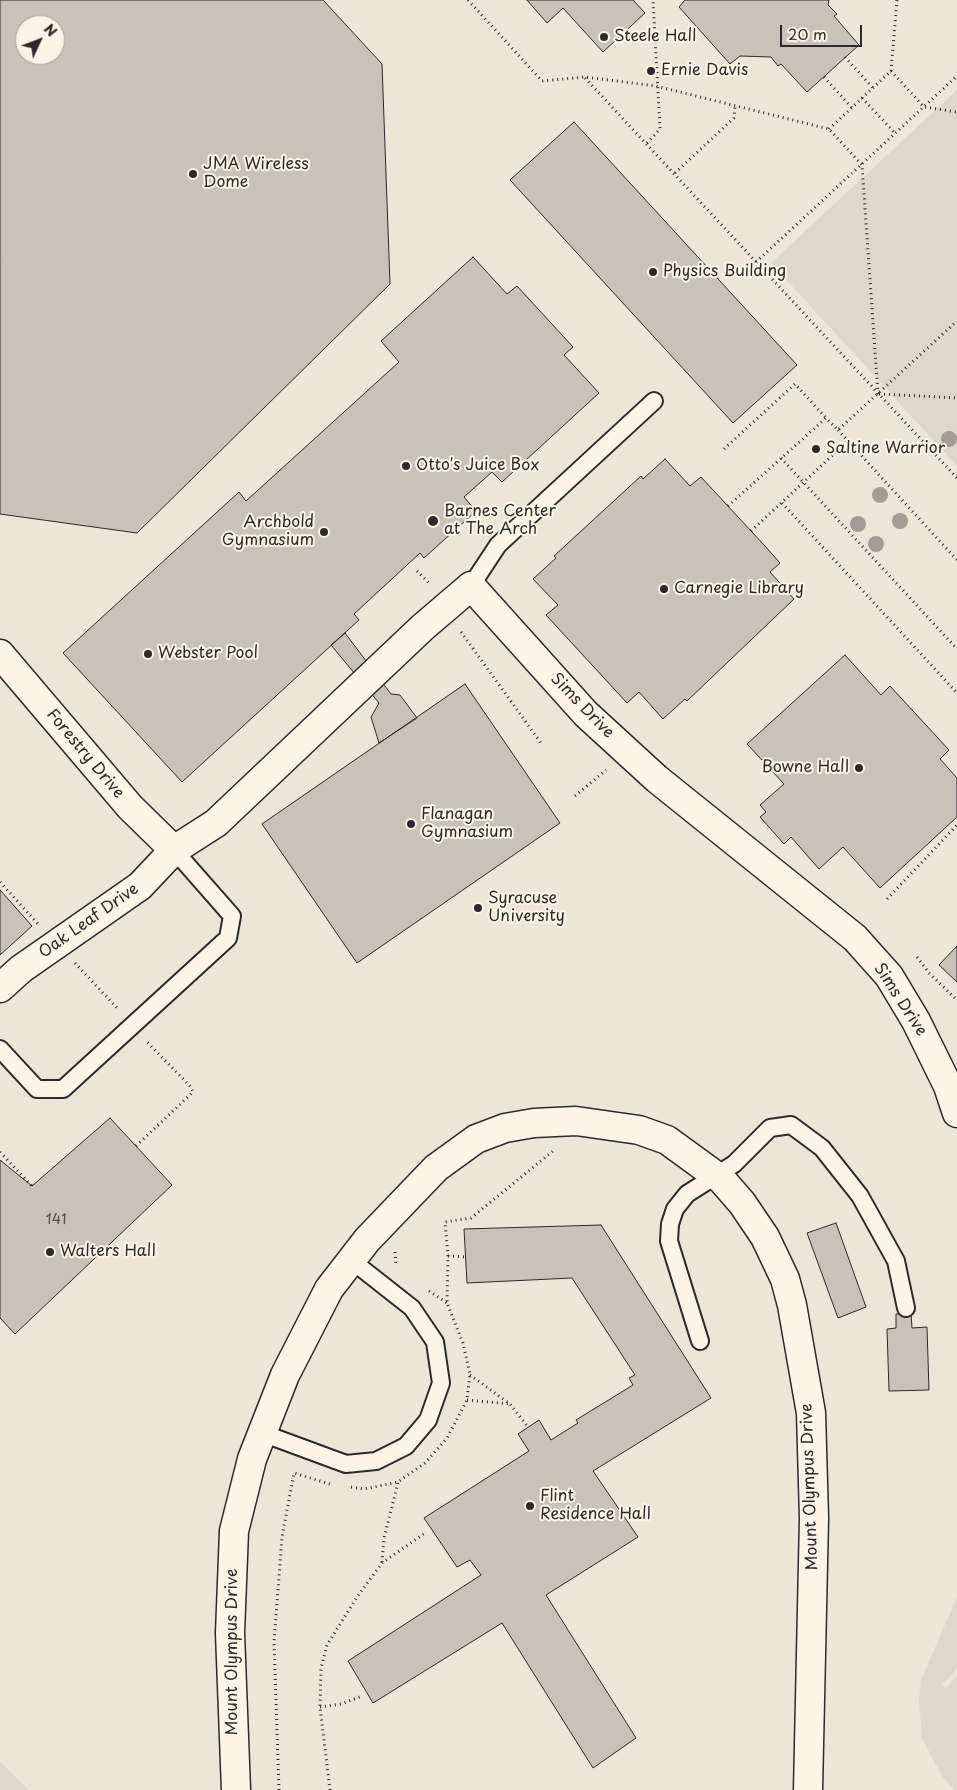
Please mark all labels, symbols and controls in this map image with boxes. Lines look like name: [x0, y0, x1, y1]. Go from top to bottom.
north arrow: [15, 15, 65, 65]
scale bar: [782, 15, 864, 47]
text: N: [39, 19, 62, 41]
text: 20 m: [788, 22, 827, 45]
place label: Steele Hall: [614, 27, 696, 47]
marker: Steele Hall: [598, 31, 610, 43]
place label: Ernie Davis: [661, 61, 748, 81]
marker: Ernie Davis: [645, 65, 657, 77]
place label: JMA Wireless Dome: [203, 155, 309, 193]
marker: JMA Wireless Dome: [187, 168, 199, 180]
place label: Physics Building: [663, 262, 786, 282]
marker: Physics Building: [647, 266, 659, 278]
place label: Saltine Warrior: [826, 439, 945, 459]
marker: Saltine Warrior: [810, 443, 822, 455]
place label: Otto's Juice Box: [416, 456, 539, 476]
marker: Otto's Juice Box: [400, 460, 412, 472]
place label: Barnes Center at The Arch: [444, 502, 556, 540]
place label: Archbold Gymnasium: [222, 513, 314, 551]
marker: Barnes Center at The Arch: [426, 514, 440, 528]
marker: Archbold Gymnasium: [318, 526, 330, 538]
place label: Carnegie Library: [674, 579, 804, 599]
marker: Carnegie Library: [658, 583, 670, 595]
place label: Webster Pool: [158, 644, 258, 664]
marker: Webster Pool: [142, 648, 154, 660]
street label: Sims Drive: [546, 670, 618, 742]
street label: Forestry Drive: [42, 706, 128, 802]
place label: Bowne Hall: [762, 758, 849, 778]
marker: Bowne Hall: [853, 762, 865, 774]
place label: Flanagan Gymnasium: [421, 805, 513, 843]
marker: Flanagan Gymnasium: [405, 818, 417, 830]
street label: Oak Leaf Drive: [36, 880, 142, 962]
place label: Syracuse University: [488, 889, 565, 927]
marker: Syracuse University: [472, 902, 484, 914]
street label: Sims Drive: [869, 960, 931, 1040]
house number: 141: [46, 1212, 66, 1228]
place label: Walters Hall: [60, 1242, 156, 1262]
marker: Walters Hall: [44, 1246, 56, 1258]
street label: Mount Olympus Drive: [797, 1403, 823, 1571]
place label: Flint Residence Hall: [540, 1487, 651, 1525]
marker: Flint Residence Hall: [524, 1500, 536, 1512]
street label: Mount Olympus Drive: [223, 1568, 243, 1736]

